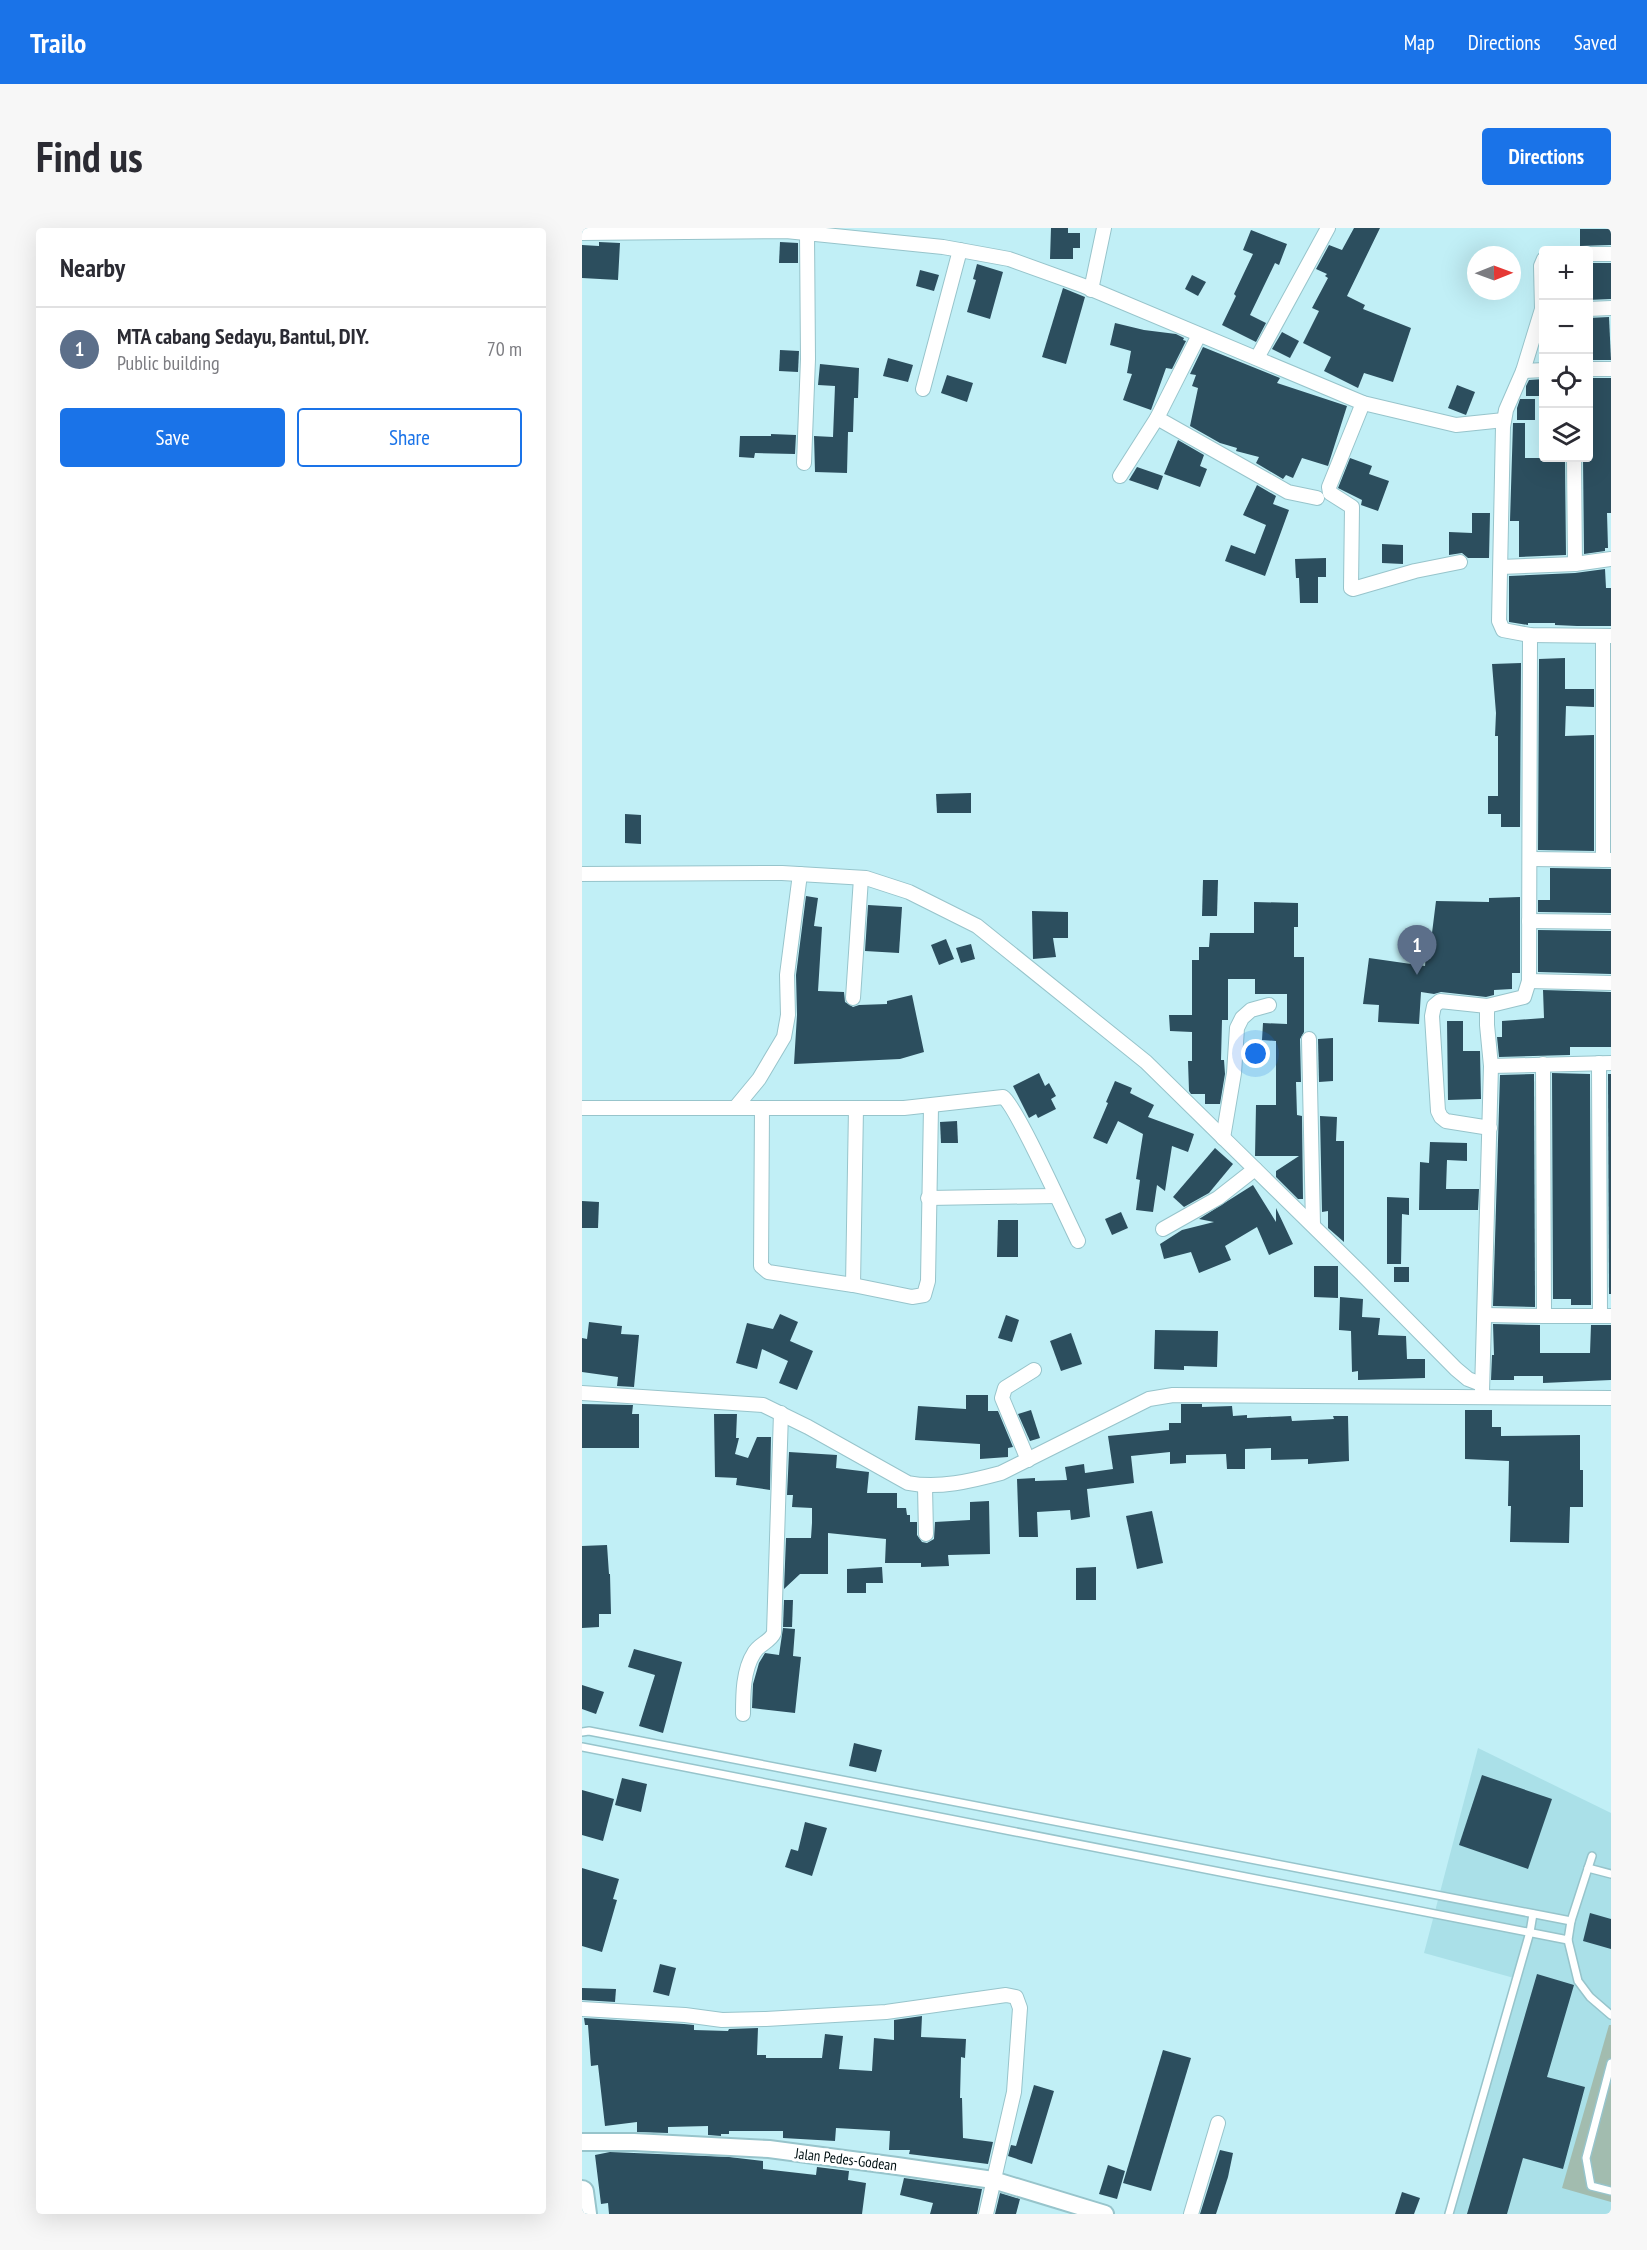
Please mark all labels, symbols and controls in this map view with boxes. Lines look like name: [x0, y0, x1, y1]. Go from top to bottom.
text: Trailo: [30, 24, 86, 61]
text: Map: [1404, 29, 1435, 56]
text: Directions: [1468, 29, 1541, 56]
text: Saved: [1574, 29, 1617, 56]
button: Directions: [1482, 128, 1611, 185]
text: Find us: [36, 129, 143, 184]
north arrow: [1467, 246, 1521, 300]
map controls: [1539, 246, 1593, 462]
button: +: [1539, 246, 1593, 300]
text: Nearby: [60, 251, 125, 284]
button: −: [1539, 300, 1593, 354]
text: MTA cabang Sedayu, Bantul, DIY.: [117, 322, 369, 350]
text: 1: [75, 336, 84, 362]
text: 70 m: [487, 336, 522, 362]
text: Public building: [117, 350, 220, 376]
button: locate: [1539, 354, 1593, 408]
button: Save: [60, 408, 285, 467]
button: Share: [297, 408, 522, 467]
button: layers: [1539, 408, 1593, 462]
pin: 1: [1398, 926, 1436, 975]
your location: [1241, 1039, 1270, 1068]
street label: Jalan Pedes-Godean: [793, 2143, 898, 2175]

